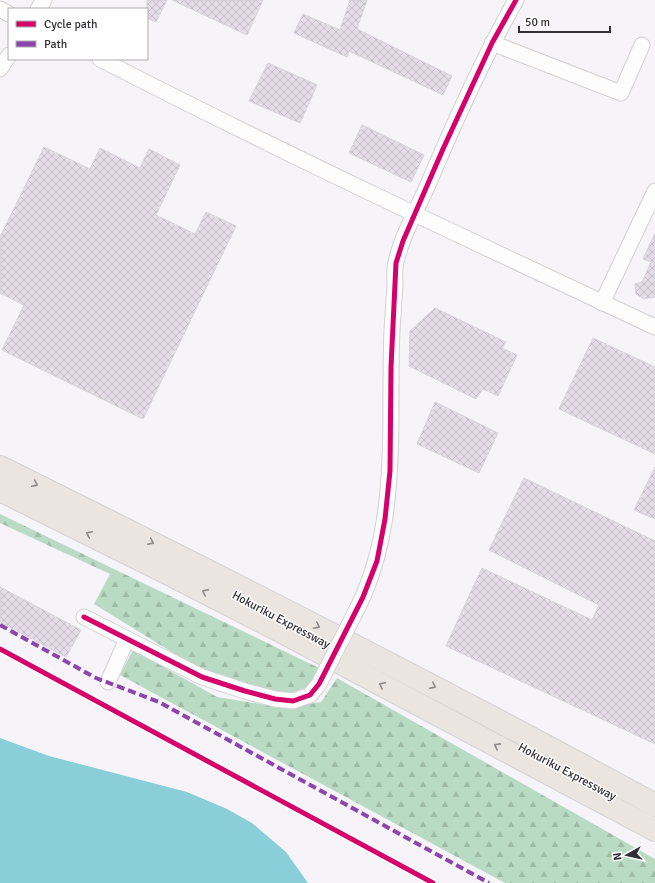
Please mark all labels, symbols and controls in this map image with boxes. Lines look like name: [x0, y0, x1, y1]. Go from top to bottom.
legend: [8, 8, 148, 60]
scale bar: [519, 8, 610, 34]
text: 50 m: [525, 15, 550, 30]
text: Cycle path: [44, 17, 97, 32]
text: Path: [44, 37, 67, 52]
one-way arrow: [31, 479, 38, 487]
one-way arrow: [86, 531, 93, 539]
one-way arrow: [147, 537, 155, 545]
street label: Hokuriku Expressway: [229, 588, 333, 652]
one-way arrow: [202, 589, 209, 597]
one-way arrow: [313, 621, 320, 629]
one-way arrow: [428, 681, 436, 689]
one-way arrow: [379, 682, 386, 690]
street label: Hokuriku Expressway: [515, 740, 619, 804]
one-way arrow: [494, 743, 501, 751]
north arrow: [607, 835, 647, 875]
text: N: [611, 852, 625, 861]

